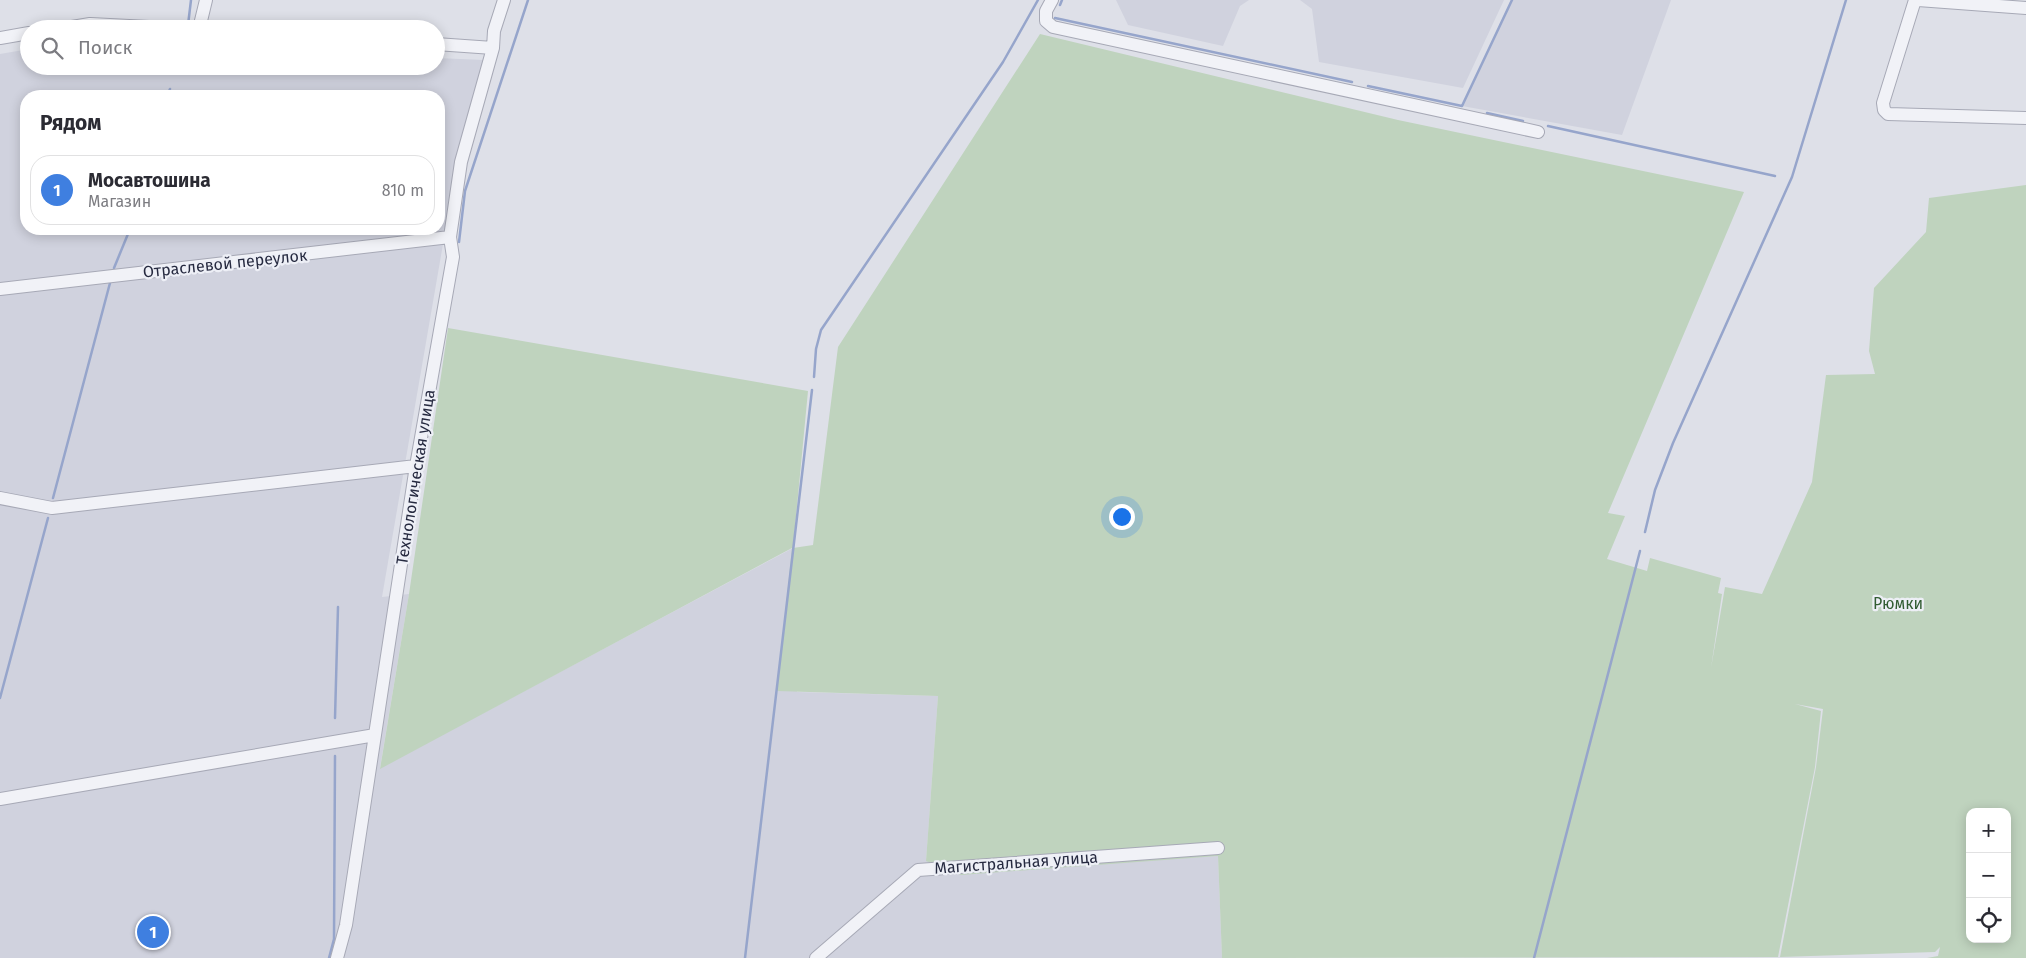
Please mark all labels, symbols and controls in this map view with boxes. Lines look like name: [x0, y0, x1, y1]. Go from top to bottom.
search box: [20, 20, 445, 75]
icon: search: [38, 34, 66, 62]
text: Поиск: [78, 36, 132, 59]
text: Рядом: [40, 110, 101, 136]
text: Мосавтошина: [88, 169, 211, 192]
text: 1: [53, 181, 61, 200]
text: 810 m: [382, 181, 424, 200]
text: Магазин: [88, 192, 151, 211]
street label: Отраслевой переулок: [142, 245, 309, 282]
street label: Технологическая улица: [392, 388, 439, 566]
your location: [1109, 504, 1135, 530]
park label: Рюмки: [1873, 594, 1923, 613]
map controls: [1966, 808, 2011, 943]
button: +: [1966, 808, 2011, 853]
street label: Магистральная улица: [934, 847, 1098, 878]
button: −: [1966, 853, 2011, 898]
button: locate: [1966, 898, 2011, 943]
pin: 1: [137, 913, 169, 951]

